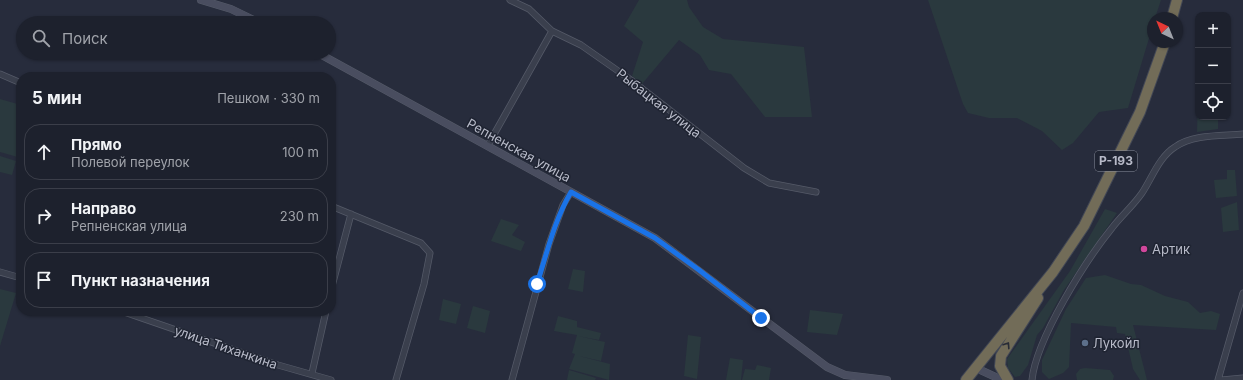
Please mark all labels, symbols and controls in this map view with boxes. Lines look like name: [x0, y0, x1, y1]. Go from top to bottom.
north arrow: [1147, 12, 1183, 48]
map controls: [1195, 12, 1231, 120]
button: +: [1195, 12, 1231, 48]
search box: [16, 16, 336, 60]
icon: search: [30, 27, 52, 49]
text: Поиск: [62, 29, 108, 48]
button: −: [1195, 48, 1231, 84]
street label: Рыбацкая улица: [614, 65, 704, 141]
button: locate: [1195, 84, 1231, 120]
text: 5 мин: [32, 88, 82, 108]
text: Пешком · 330 m: [217, 90, 320, 106]
street label: Репненская улица: [464, 115, 574, 185]
text: Прямо: [71, 135, 122, 154]
icon: ahead: [33, 141, 55, 163]
text: 100 m: [282, 144, 319, 160]
road number: Р-193: [1095, 151, 1137, 171]
text: Полевой переулок: [71, 154, 190, 170]
text: Направо: [71, 199, 136, 218]
icon: right: [33, 205, 55, 227]
text: 230 m: [280, 208, 319, 224]
text: Репненская улица: [71, 218, 187, 234]
place label: Артик: [1152, 241, 1190, 257]
marker: Артик: [1139, 244, 1149, 254]
icon: arrive: [33, 269, 55, 291]
text: Пункт назначения: [71, 271, 210, 290]
route start: [528, 275, 546, 293]
route end: [752, 309, 770, 327]
street label: улица Тиханкина: [172, 322, 280, 372]
place label: Лукойл: [1093, 335, 1140, 351]
marker: Лукойл: [1080, 338, 1090, 348]
one-way arrow: [1002, 342, 1010, 349]

